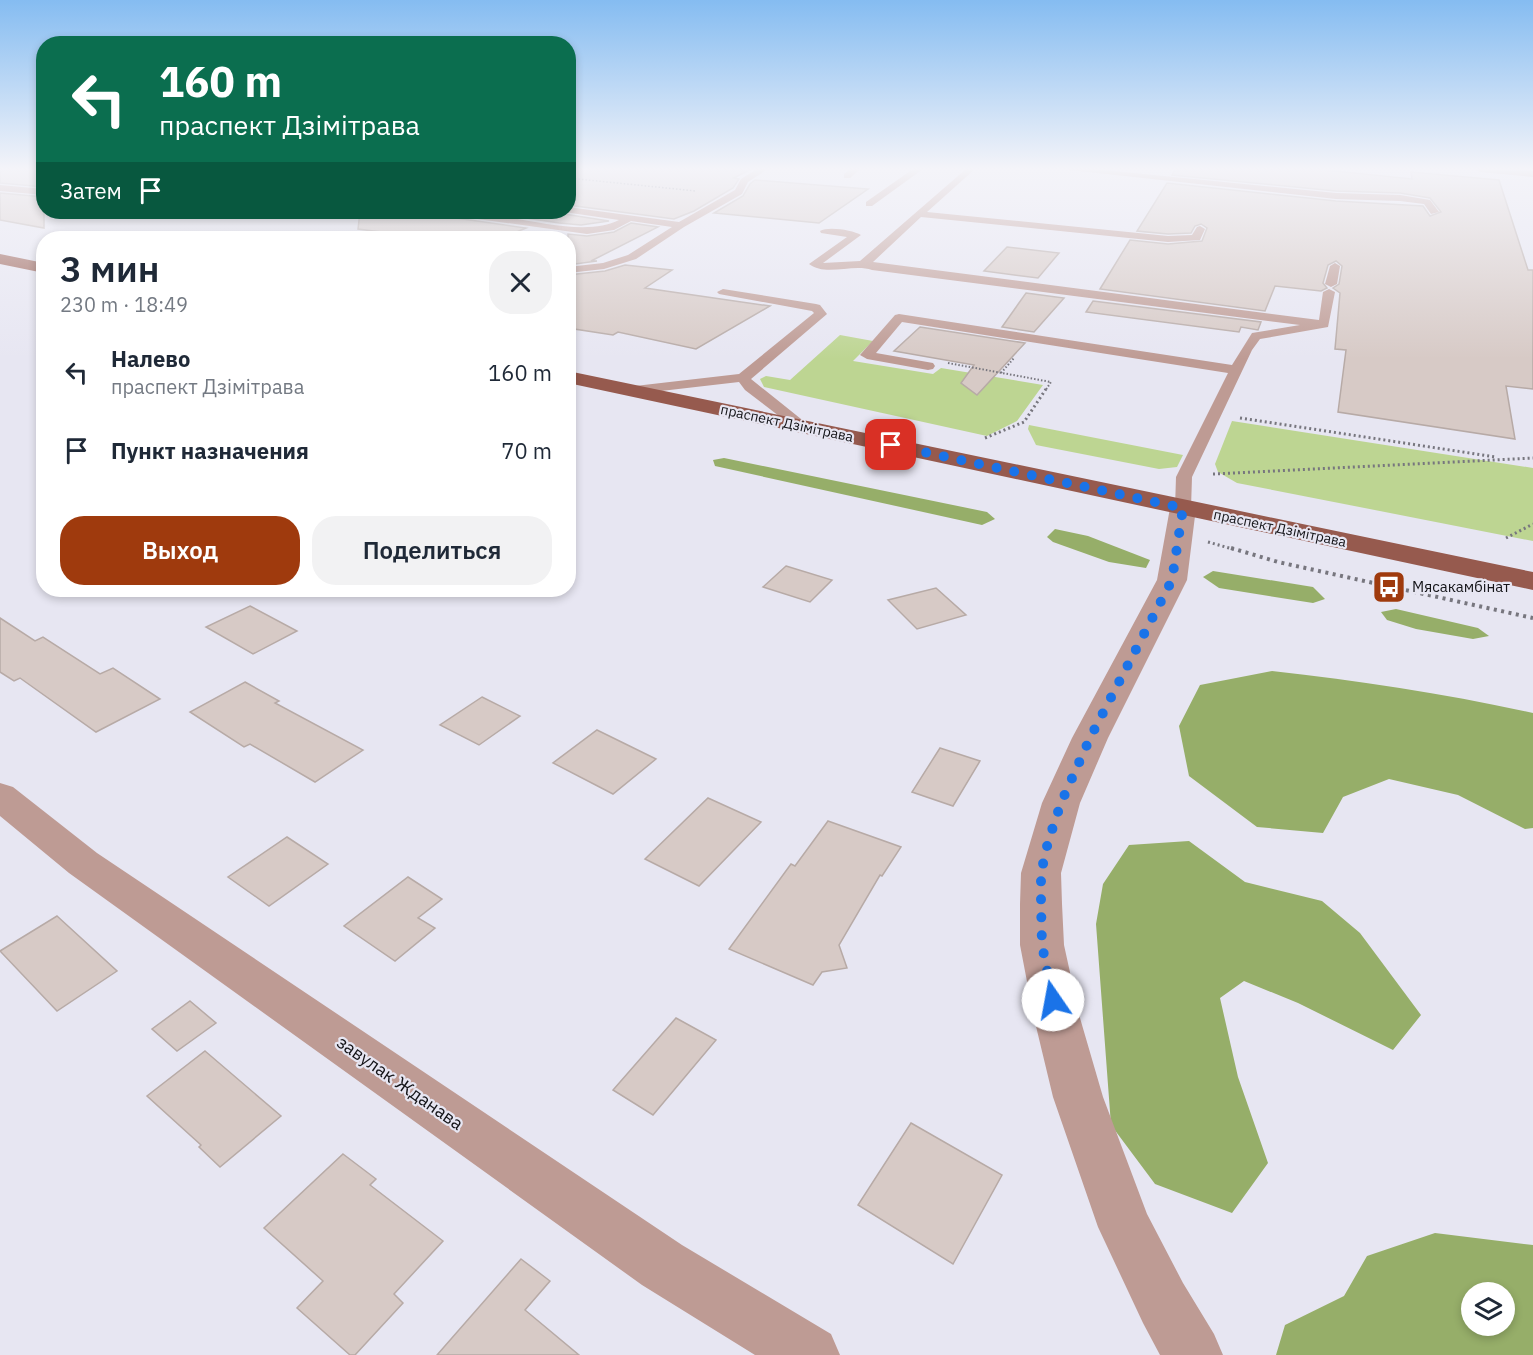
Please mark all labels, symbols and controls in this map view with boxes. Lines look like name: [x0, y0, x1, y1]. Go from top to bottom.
text: 160 m: [159, 54, 282, 109]
icon: left: [60, 60, 138, 138]
text: праспект Дзімітрава: [159, 107, 420, 142]
icon: arrive: [134, 174, 167, 207]
text: Затем: [60, 176, 122, 205]
text: 3 мин: [60, 245, 159, 292]
button: close: [489, 251, 552, 314]
text: 230 m · 18:49: [60, 291, 188, 318]
text: Налево: [111, 344, 190, 373]
icon: left: [60, 356, 93, 389]
text: 160 m: [488, 358, 552, 387]
text: праспект Дзімітрава: [111, 373, 304, 400]
street label: праспект Дзімітрава: [719, 400, 856, 446]
pin: [865, 419, 916, 470]
icon: arrive: [874, 428, 907, 461]
icon: arrive: [60, 434, 93, 467]
text: Пункт назначения: [111, 436, 309, 465]
text: 70 m: [501, 436, 552, 465]
street label: праспект Дзімітрава: [1212, 505, 1349, 551]
button: Выход: [60, 516, 300, 585]
button: Поделиться: [312, 516, 552, 585]
bus stop icon: Мясакамбінат: [1371, 569, 1407, 605]
place label: Мясакамбінат: [1412, 577, 1510, 596]
position arrow: [1021, 968, 1085, 1032]
street label: завулак Жданава: [333, 1030, 468, 1135]
map controls: [1461, 1282, 1515, 1336]
button: layers: [1461, 1282, 1515, 1336]

